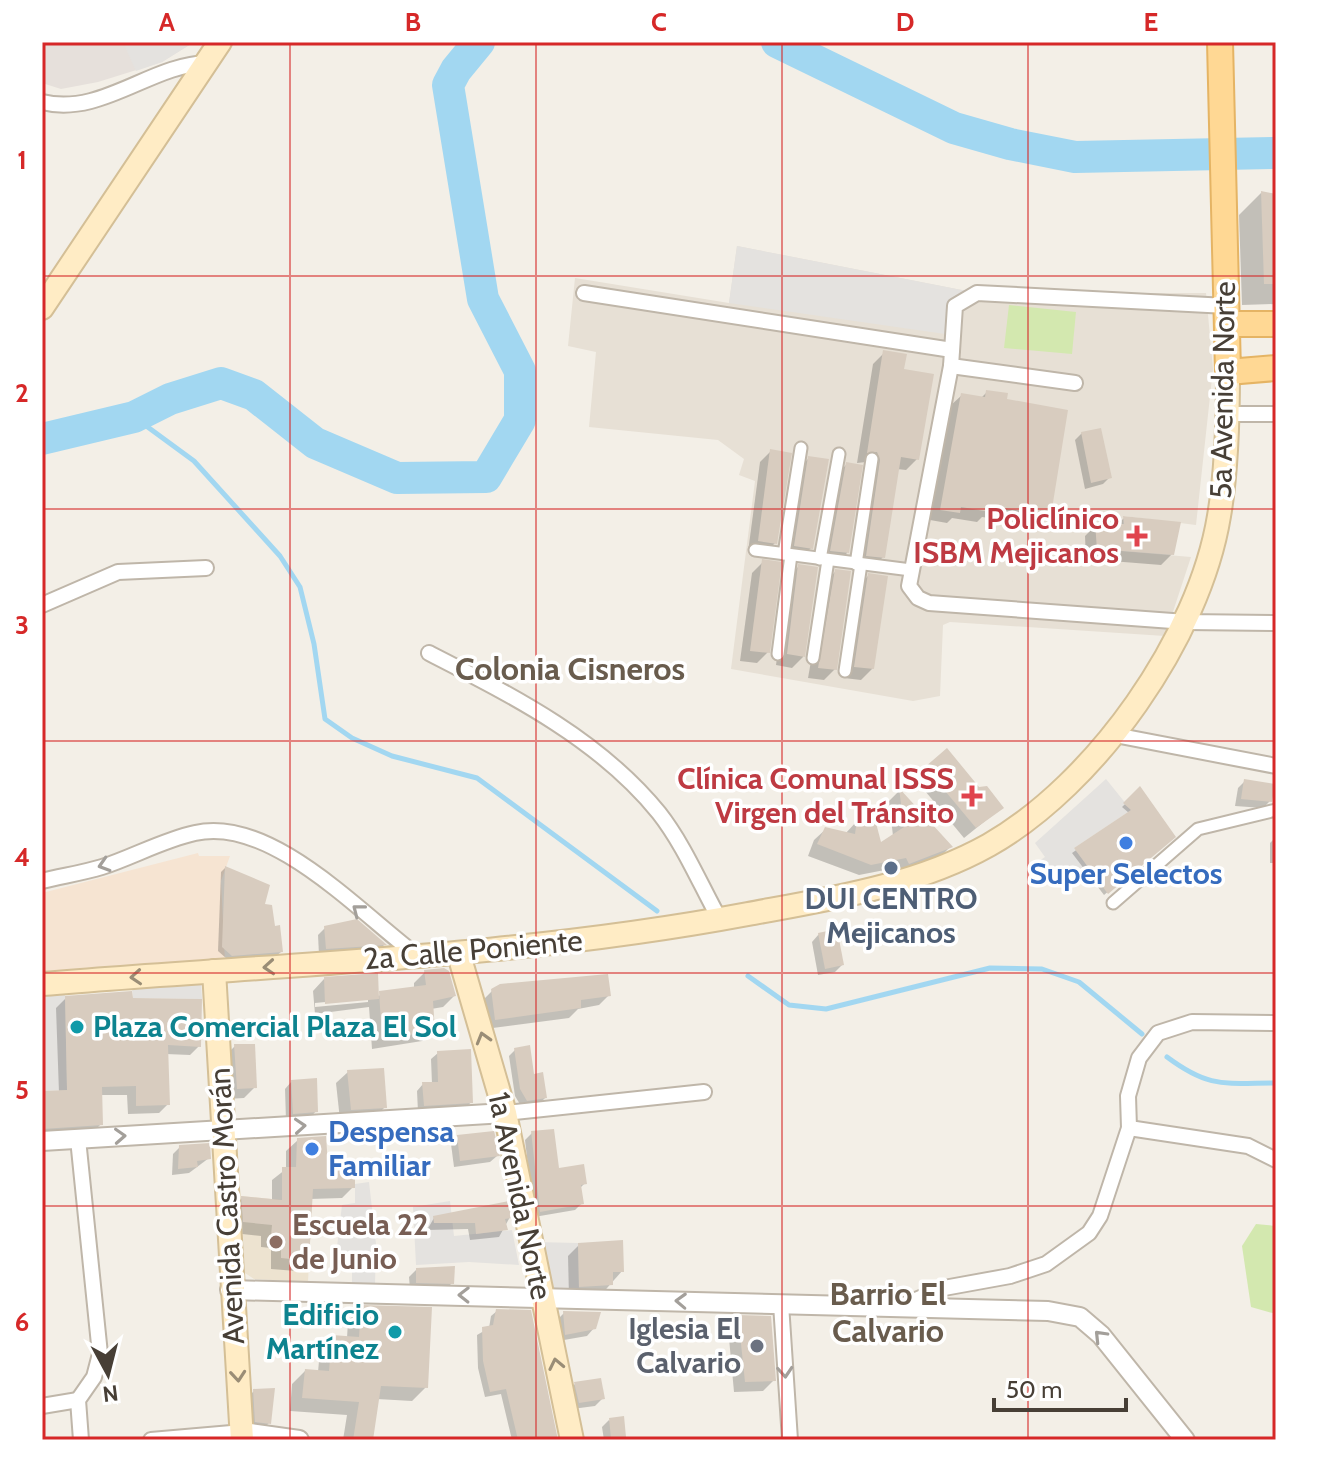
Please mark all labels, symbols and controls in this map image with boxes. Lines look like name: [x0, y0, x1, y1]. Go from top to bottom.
text: A: [159, 6, 176, 38]
text: B: [405, 6, 421, 38]
text: C: [651, 6, 667, 38]
text: D: [896, 6, 914, 38]
text: E: [1144, 6, 1158, 38]
text: 1: [17, 144, 27, 176]
street label: 5a Avenida Norte: [1202, 281, 1243, 499]
text: 2: [15, 377, 29, 409]
place label: Policlínico ISBM Mejicanos: [913, 500, 1119, 571]
marker: Policlínico ISBM Mejicanos: [1126, 525, 1148, 547]
text: 3: [15, 609, 29, 641]
district label: Colonia Cisneros: [455, 649, 685, 688]
place label: Clínica Comunal ISSS Virgen del Tránsito: [677, 760, 954, 831]
marker: Clínica Comunal ISSS Virgen del Tránsito: [961, 785, 983, 807]
marker: Super Selectos: [1117, 834, 1135, 852]
text: 4: [14, 841, 30, 873]
place label: Super Selectos: [1030, 855, 1222, 892]
one-way arrow: [98, 856, 111, 872]
marker: DUI CENTRO Mejicanos: [882, 859, 900, 877]
place label: DUI CENTRO Mejicanos: [804, 880, 978, 951]
one-way arrow: [352, 905, 367, 919]
street label: 2a Calle Poniente: [362, 922, 584, 977]
one-way arrow: [262, 958, 275, 975]
one-way arrow: [129, 968, 142, 985]
place label: Plaza Comercial Plaza El Sol: [93, 1008, 457, 1045]
marker: Plaza Comercial Plaza El Sol: [68, 1018, 86, 1036]
one-way arrow: [476, 1032, 492, 1045]
street label: Avenida Castro Morán: [201, 1067, 252, 1345]
text: 5: [15, 1074, 29, 1106]
street label: 1a Avenida Norte: [480, 1089, 561, 1303]
place label: Despensa Familiar: [328, 1113, 454, 1184]
one-way arrow: [294, 1117, 307, 1134]
one-way arrow: [114, 1128, 127, 1145]
marker: Despensa Familiar: [303, 1140, 321, 1158]
place label: Escuela 22 de Junio: [292, 1206, 429, 1277]
marker: Escuela 22 de Junio: [267, 1233, 285, 1251]
district label: Barrio El Calvario: [830, 1274, 946, 1350]
one-way arrow: [457, 1286, 470, 1303]
one-way arrow: [674, 1292, 687, 1309]
place label: Edificio Martínez: [266, 1296, 379, 1367]
text: 6: [15, 1306, 29, 1338]
place label: Iglesia El Calvario: [628, 1310, 741, 1381]
marker: Edificio Martínez: [386, 1323, 404, 1341]
one-way arrow: [1095, 1331, 1110, 1345]
north arrow: [68, 1334, 148, 1414]
marker: Iglesia El Calvario: [748, 1337, 766, 1355]
one-way arrow: [548, 1357, 565, 1371]
scale bar: [994, 1362, 1126, 1412]
one-way arrow: [776, 1366, 793, 1379]
one-way arrow: [229, 1370, 246, 1383]
text: 50 m: [1006, 1375, 1062, 1404]
text: N: [101, 1379, 120, 1408]

